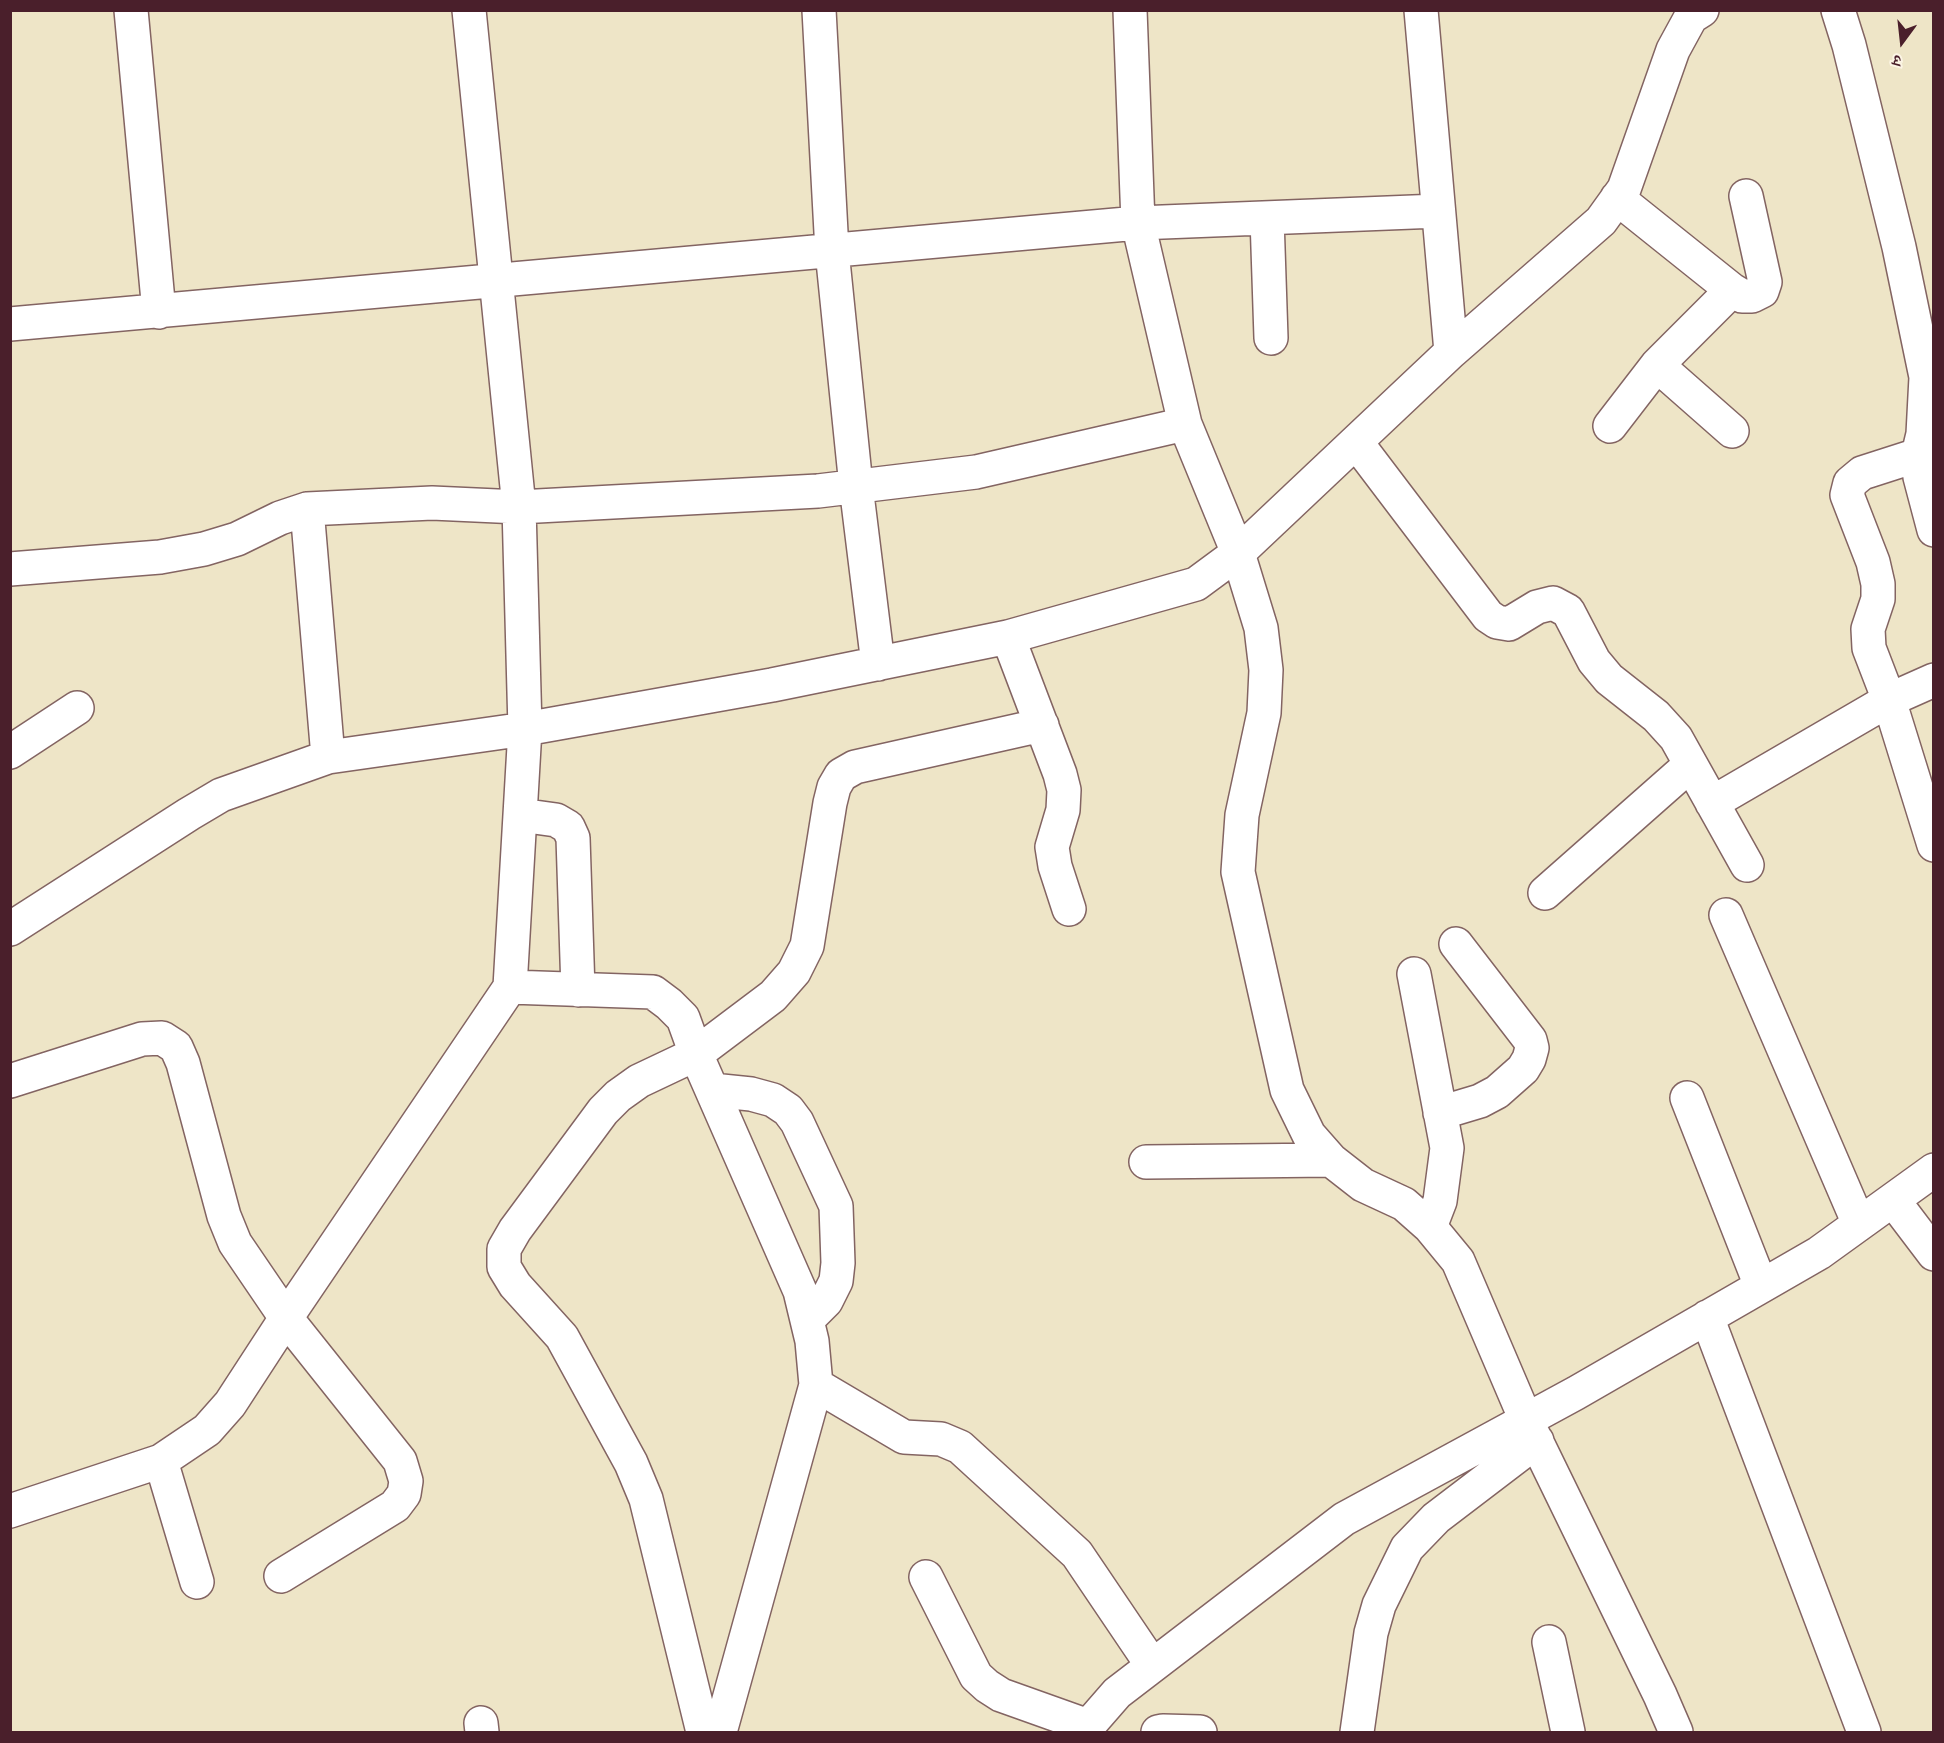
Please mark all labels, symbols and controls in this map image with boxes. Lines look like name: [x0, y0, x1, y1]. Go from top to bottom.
north arrow: [1872, 12, 1932, 72]
text: उ: [1891, 51, 1903, 68]

